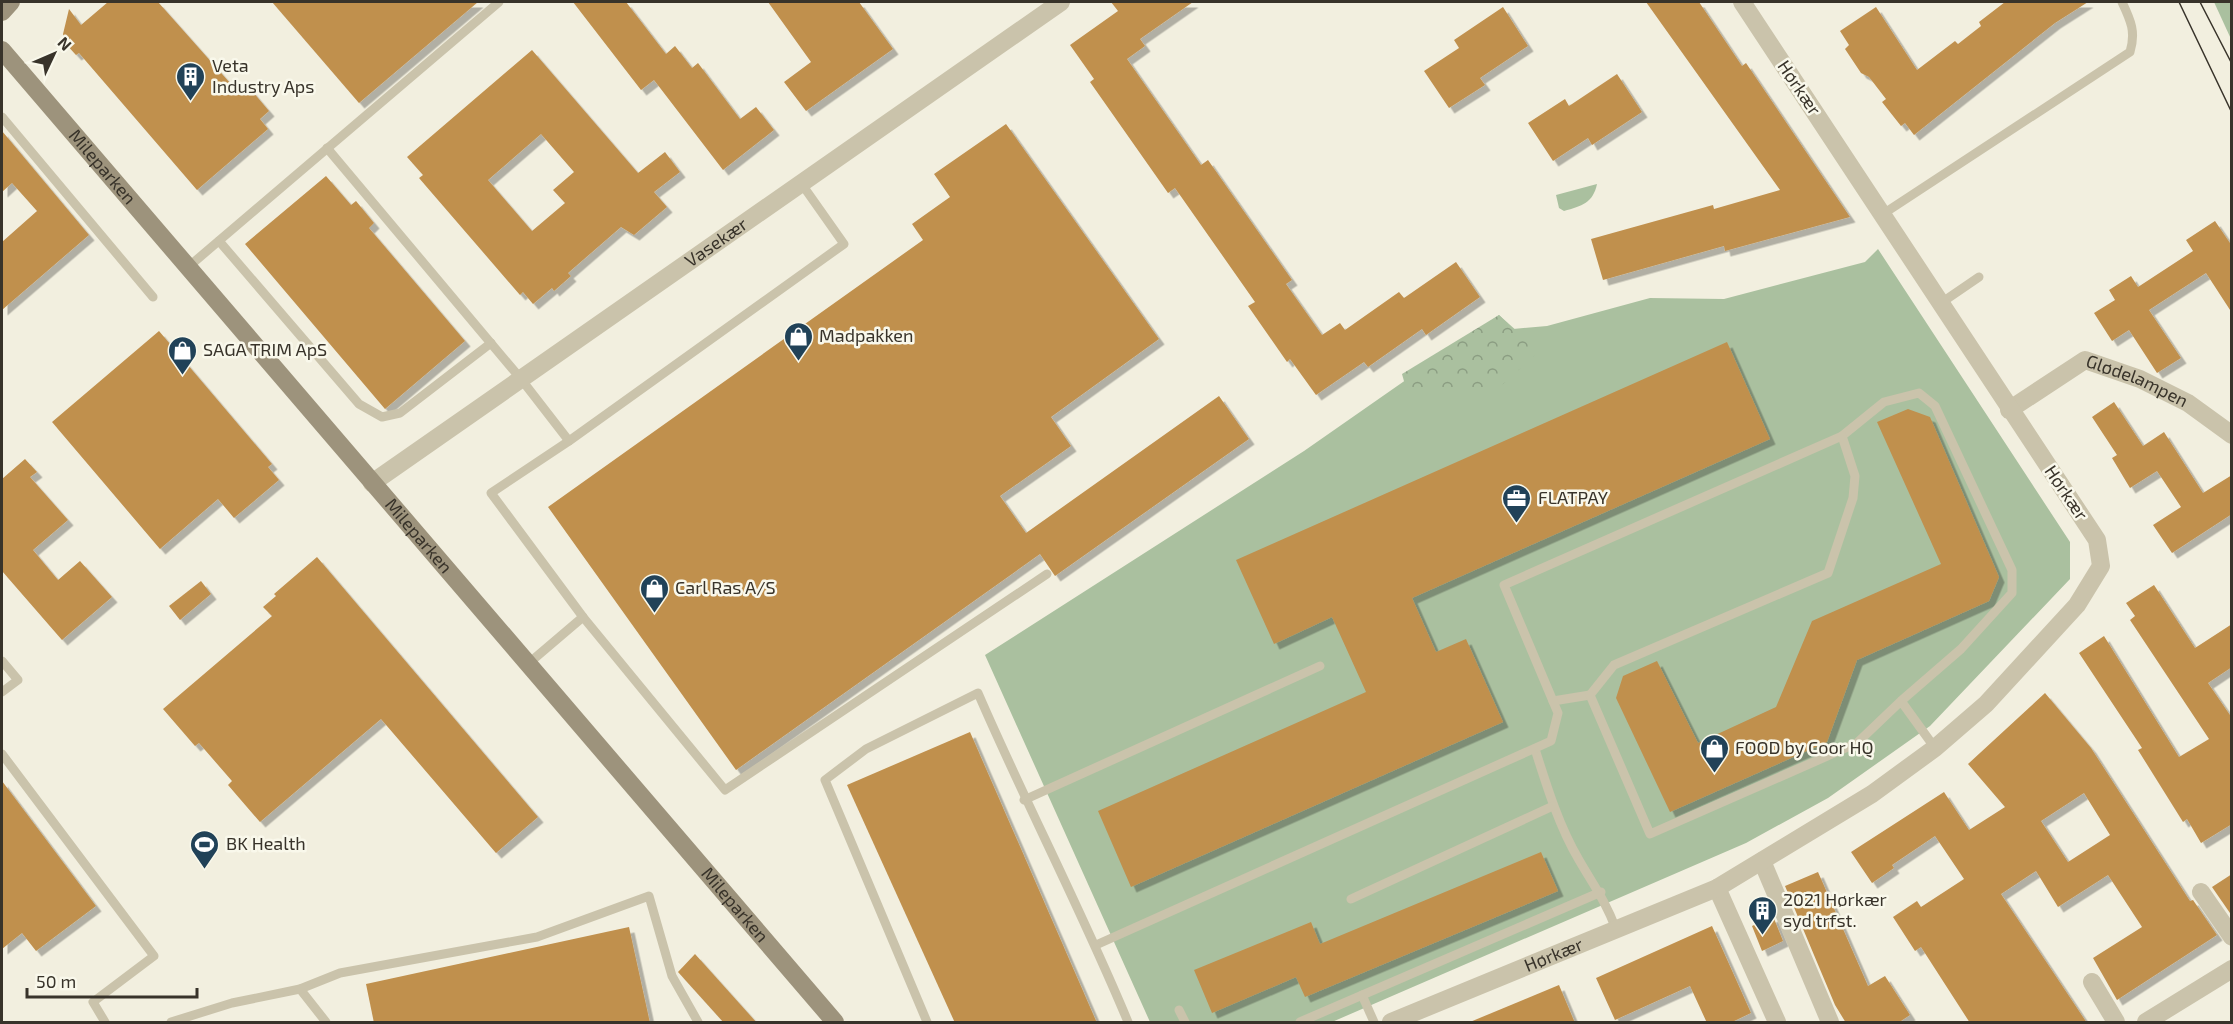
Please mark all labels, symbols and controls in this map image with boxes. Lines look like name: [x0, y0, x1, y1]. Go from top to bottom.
north arrow: [24, 24, 84, 84]
text: N: [54, 32, 76, 54]
place label: Veta Industry Aps: [212, 54, 314, 97]
street label: Hørkær: [1774, 56, 1826, 119]
building icon: Veta Industry Aps: [175, 60, 207, 102]
street label: Mileparken: [65, 124, 141, 208]
street label: Vasekær: [680, 212, 751, 271]
shop icon: Madpakken: [782, 320, 814, 362]
place label: Madpakken: [819, 324, 913, 346]
shop icon: SAGA TRIM ApS: [166, 334, 198, 376]
place label: SAGA TRIM ApS: [203, 338, 327, 360]
street label: Glødelampen: [2083, 349, 2192, 411]
street label: Hørkær: [2041, 461, 2093, 524]
office icon: FLATPAY: [1501, 482, 1533, 524]
place label: FLATPAY: [1538, 486, 1609, 508]
street label: Mileparken: [381, 493, 457, 577]
shop icon: Carl Ras A/S: [638, 572, 670, 614]
place label: Carl Ras A/S: [675, 576, 776, 598]
shop icon: FOOD by Coor HQ: [1698, 732, 1730, 774]
place label: FOOD by Coor HQ: [1735, 736, 1874, 758]
sports icon: BK Health: [189, 828, 221, 870]
place label: BK Health: [226, 832, 306, 854]
street label: Mileparken: [697, 862, 774, 946]
place label: 2021 Hørkær syd trfst.: [1783, 888, 1887, 931]
building icon: 2021 Hørkær syd trfst.: [1746, 894, 1778, 936]
street label: Hørkær: [1521, 932, 1586, 976]
scale bar: [27, 961, 196, 999]
text: 50 m: [36, 970, 76, 992]

